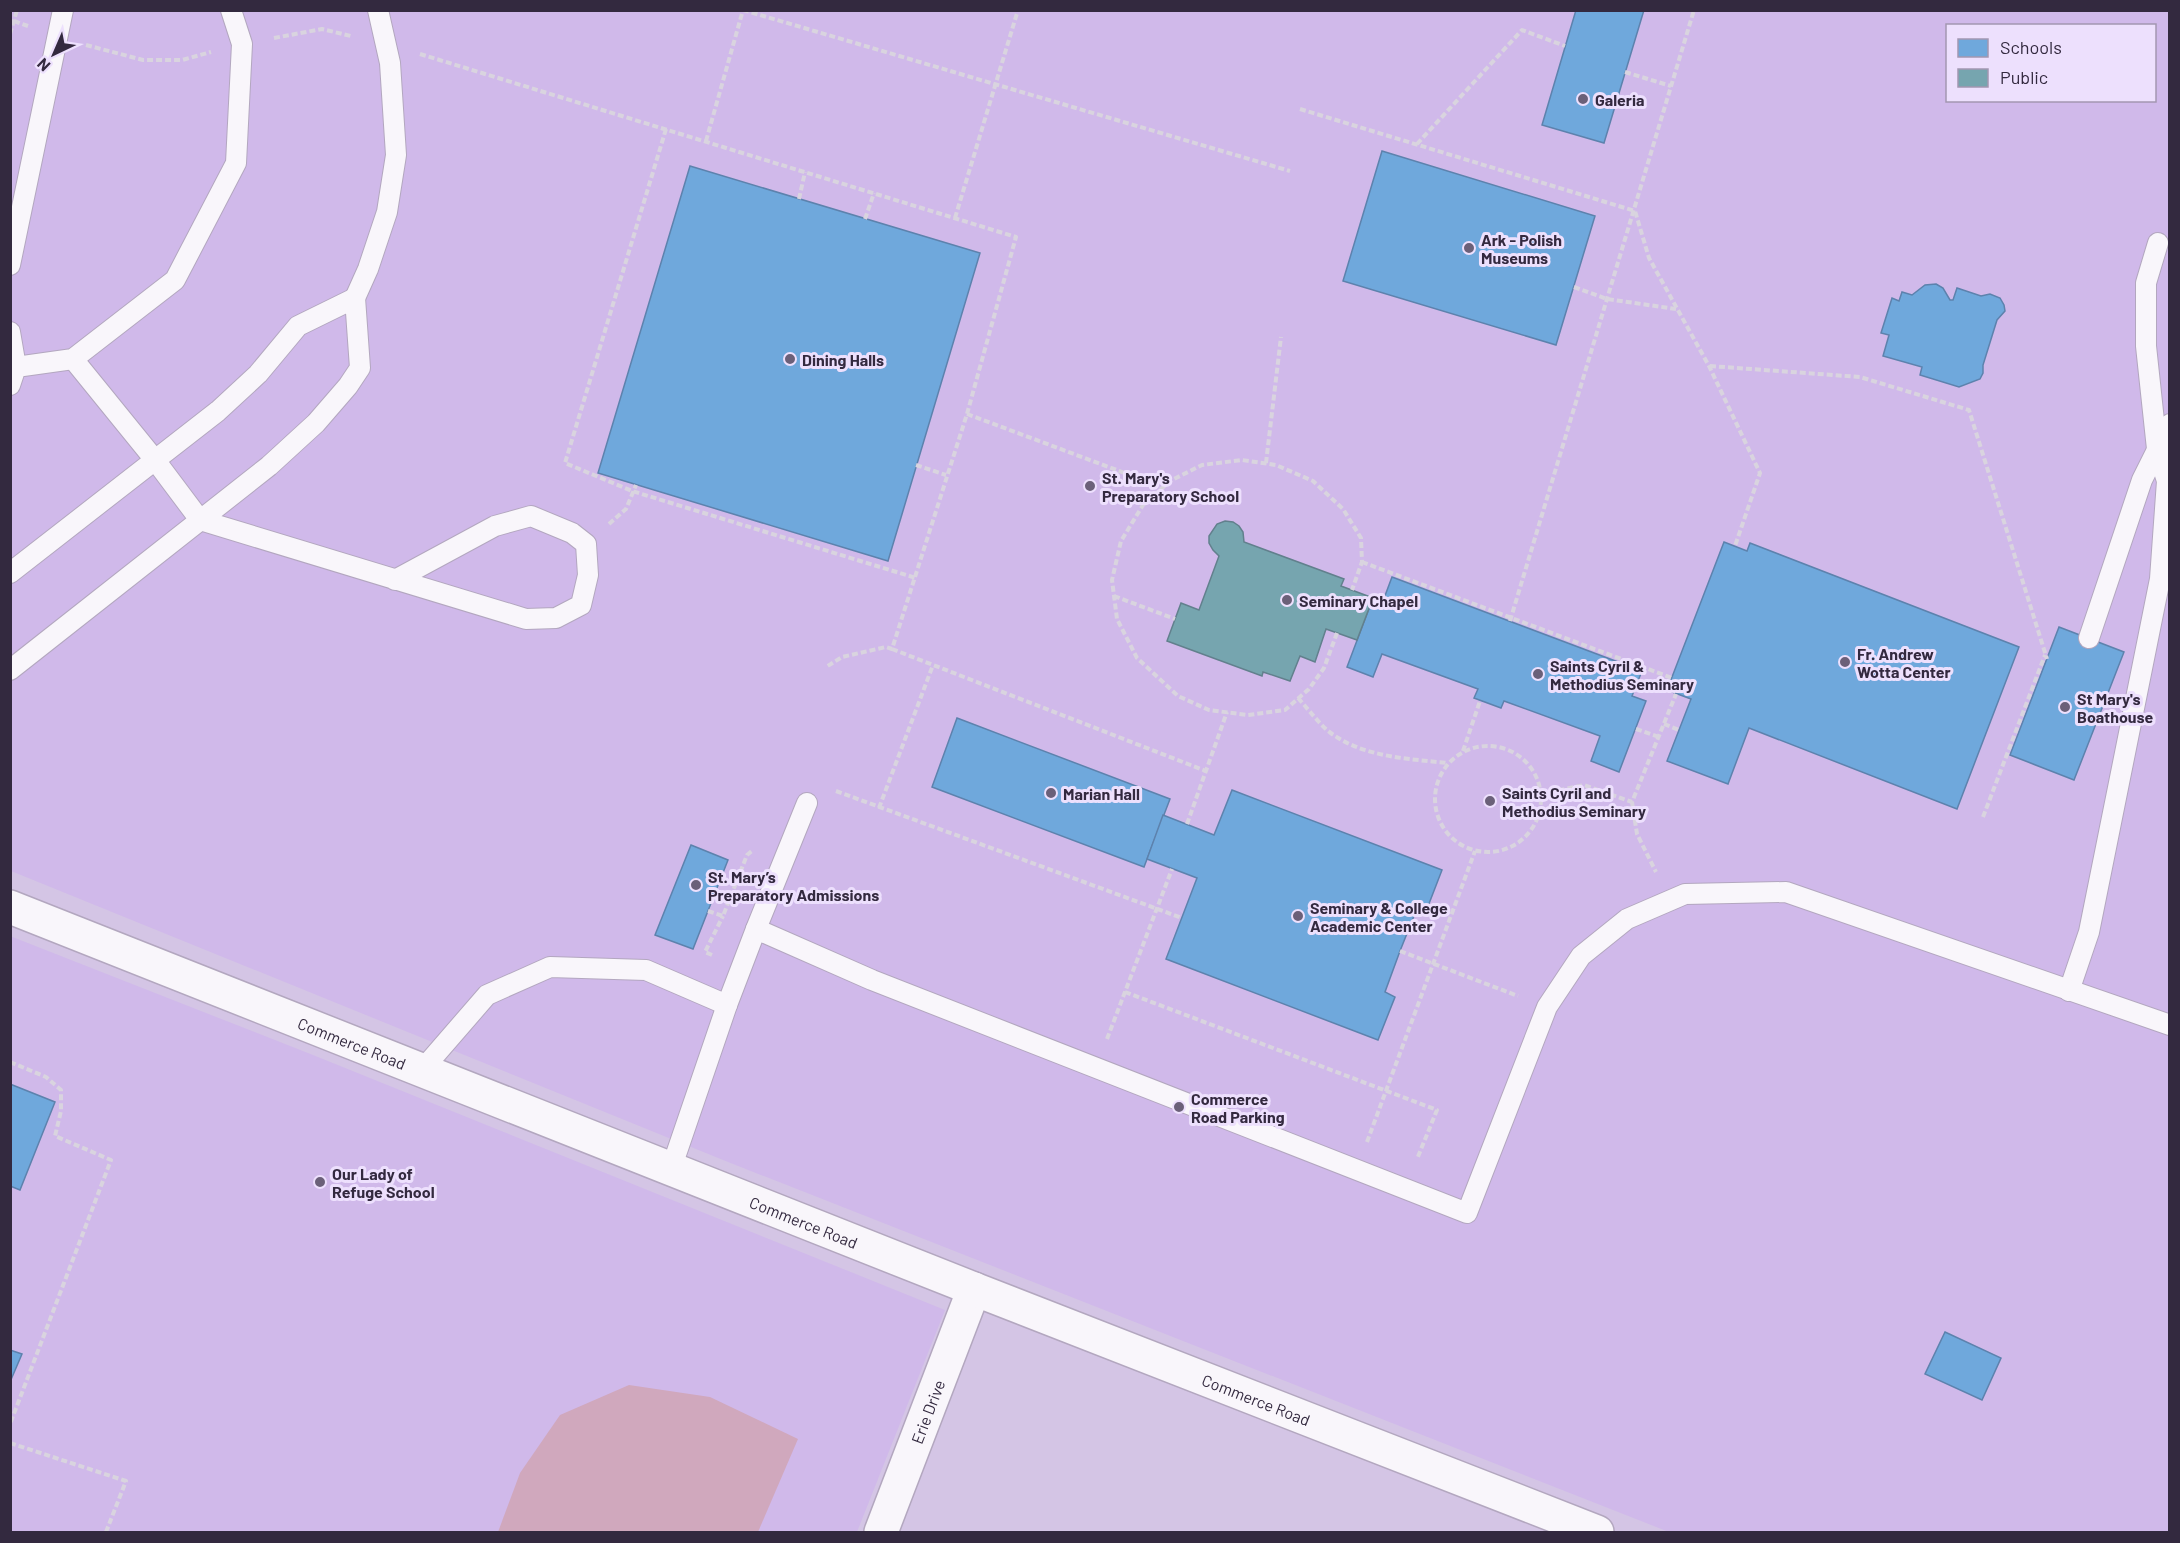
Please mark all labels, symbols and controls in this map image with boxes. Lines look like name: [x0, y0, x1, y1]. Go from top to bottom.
north arrow: [24, 24, 84, 84]
legend: [1946, 24, 2156, 102]
text: Schools: [2000, 36, 2062, 58]
text: N: [33, 55, 54, 76]
text: Public: [2000, 66, 2048, 88]
place label: Galeria: [1595, 90, 1645, 109]
marker: Galeria: [1576, 92, 1590, 106]
place label: Ark - Polish Museums: [1481, 230, 1562, 267]
marker: Ark - Polish Museums: [1462, 241, 1476, 255]
place label: Dining Halls: [802, 350, 884, 369]
marker: Dining Halls: [783, 352, 797, 366]
place label: St. Mary's Preparatory School: [1102, 468, 1239, 505]
marker: St. Mary's Preparatory School: [1083, 479, 1097, 493]
place label: Seminary Chapel: [1299, 591, 1418, 610]
marker: Seminary Chapel: [1280, 593, 1294, 607]
place label: Fr. Andrew Wotta Center: [1857, 644, 1951, 681]
marker: Fr. Andrew Wotta Center: [1838, 655, 1852, 669]
place label: Saints Cyril & Methodius Seminary: [1550, 656, 1694, 693]
marker: Saints Cyril & Methodius Seminary: [1531, 667, 1545, 681]
place label: St Mary's Boathouse: [2077, 689, 2154, 726]
marker: St Mary's Boathouse: [2058, 700, 2072, 714]
place label: Saints Cyril and Methodius Seminary: [1502, 783, 1646, 820]
place label: Marian Hall: [1063, 784, 1140, 803]
marker: Marian Hall: [1044, 786, 1058, 800]
marker: Saints Cyril and Methodius Seminary: [1483, 794, 1497, 808]
place label: St. Mary’s Preparatory Admissions: [708, 867, 879, 904]
marker: St. Mary’s Preparatory Admissions: [689, 878, 703, 892]
place label: Seminary & College Academic Center: [1310, 898, 1448, 935]
marker: Seminary & College Academic Center: [1291, 909, 1305, 923]
street label: Commerce Road: [295, 1013, 409, 1072]
place label: Commerce Road Parking: [1191, 1089, 1285, 1126]
marker: Commerce Road Parking: [1172, 1100, 1186, 1114]
place label: Our Lady of Refuge School: [332, 1164, 435, 1201]
marker: Our Lady of Refuge School: [313, 1175, 327, 1189]
street label: Commerce Road: [747, 1192, 861, 1252]
street label: Commerce Road: [1200, 1369, 1313, 1429]
street label: Erie Drive: [906, 1377, 948, 1446]

